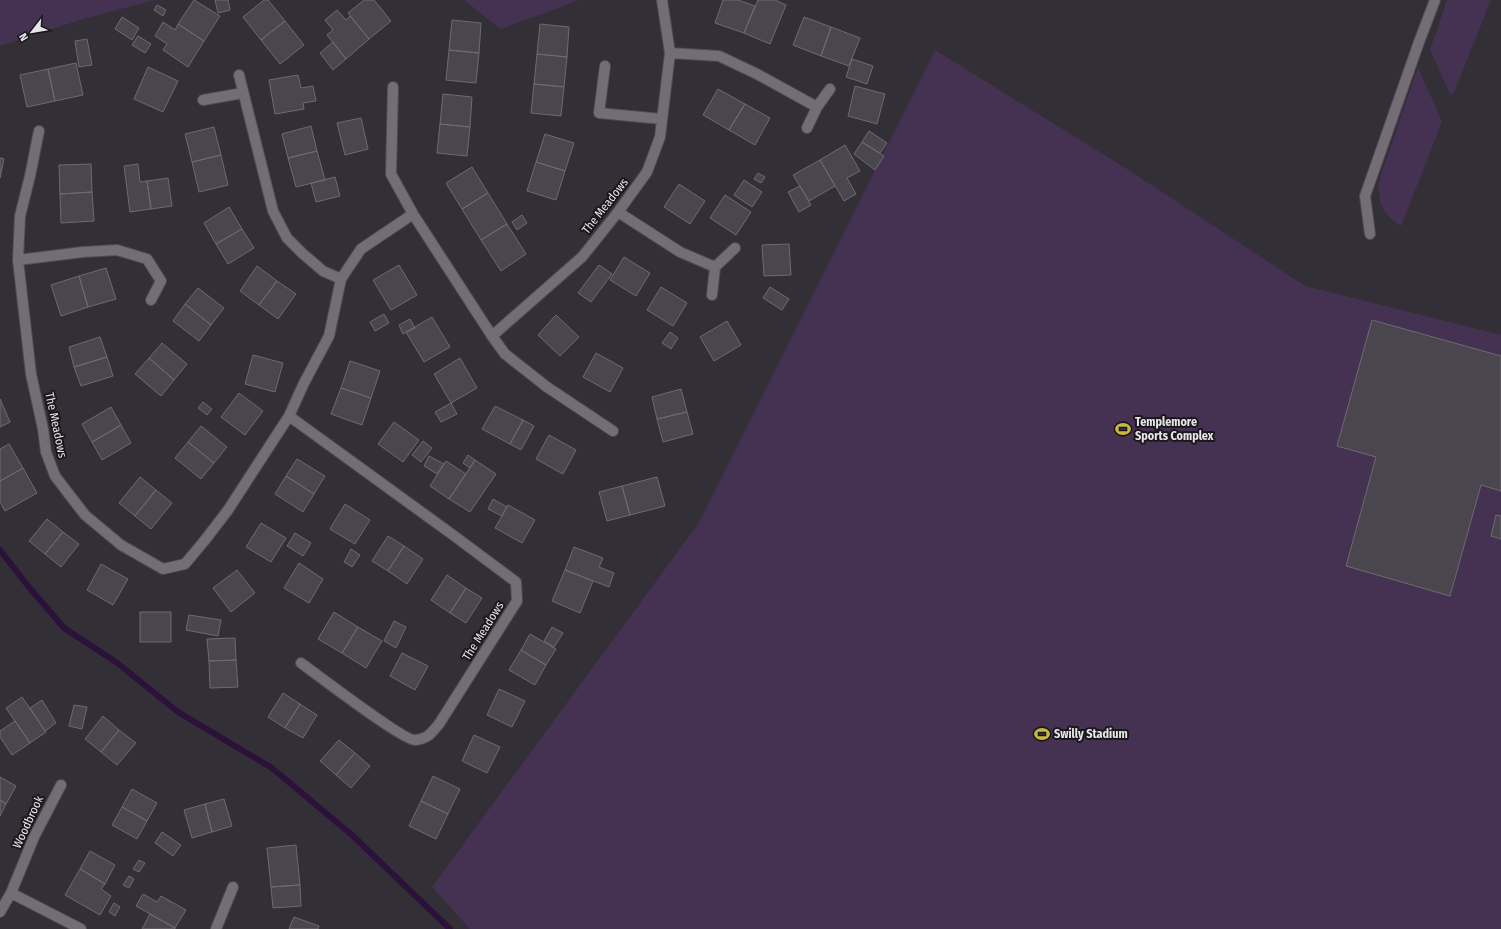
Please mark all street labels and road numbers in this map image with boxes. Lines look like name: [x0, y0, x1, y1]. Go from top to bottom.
street label: The Meadows: [579, 175, 631, 237]
street label: The Meadows: [42, 391, 70, 459]
street label: The Meadows: [459, 599, 507, 663]
street label: Woodbrook: [10, 793, 46, 851]

